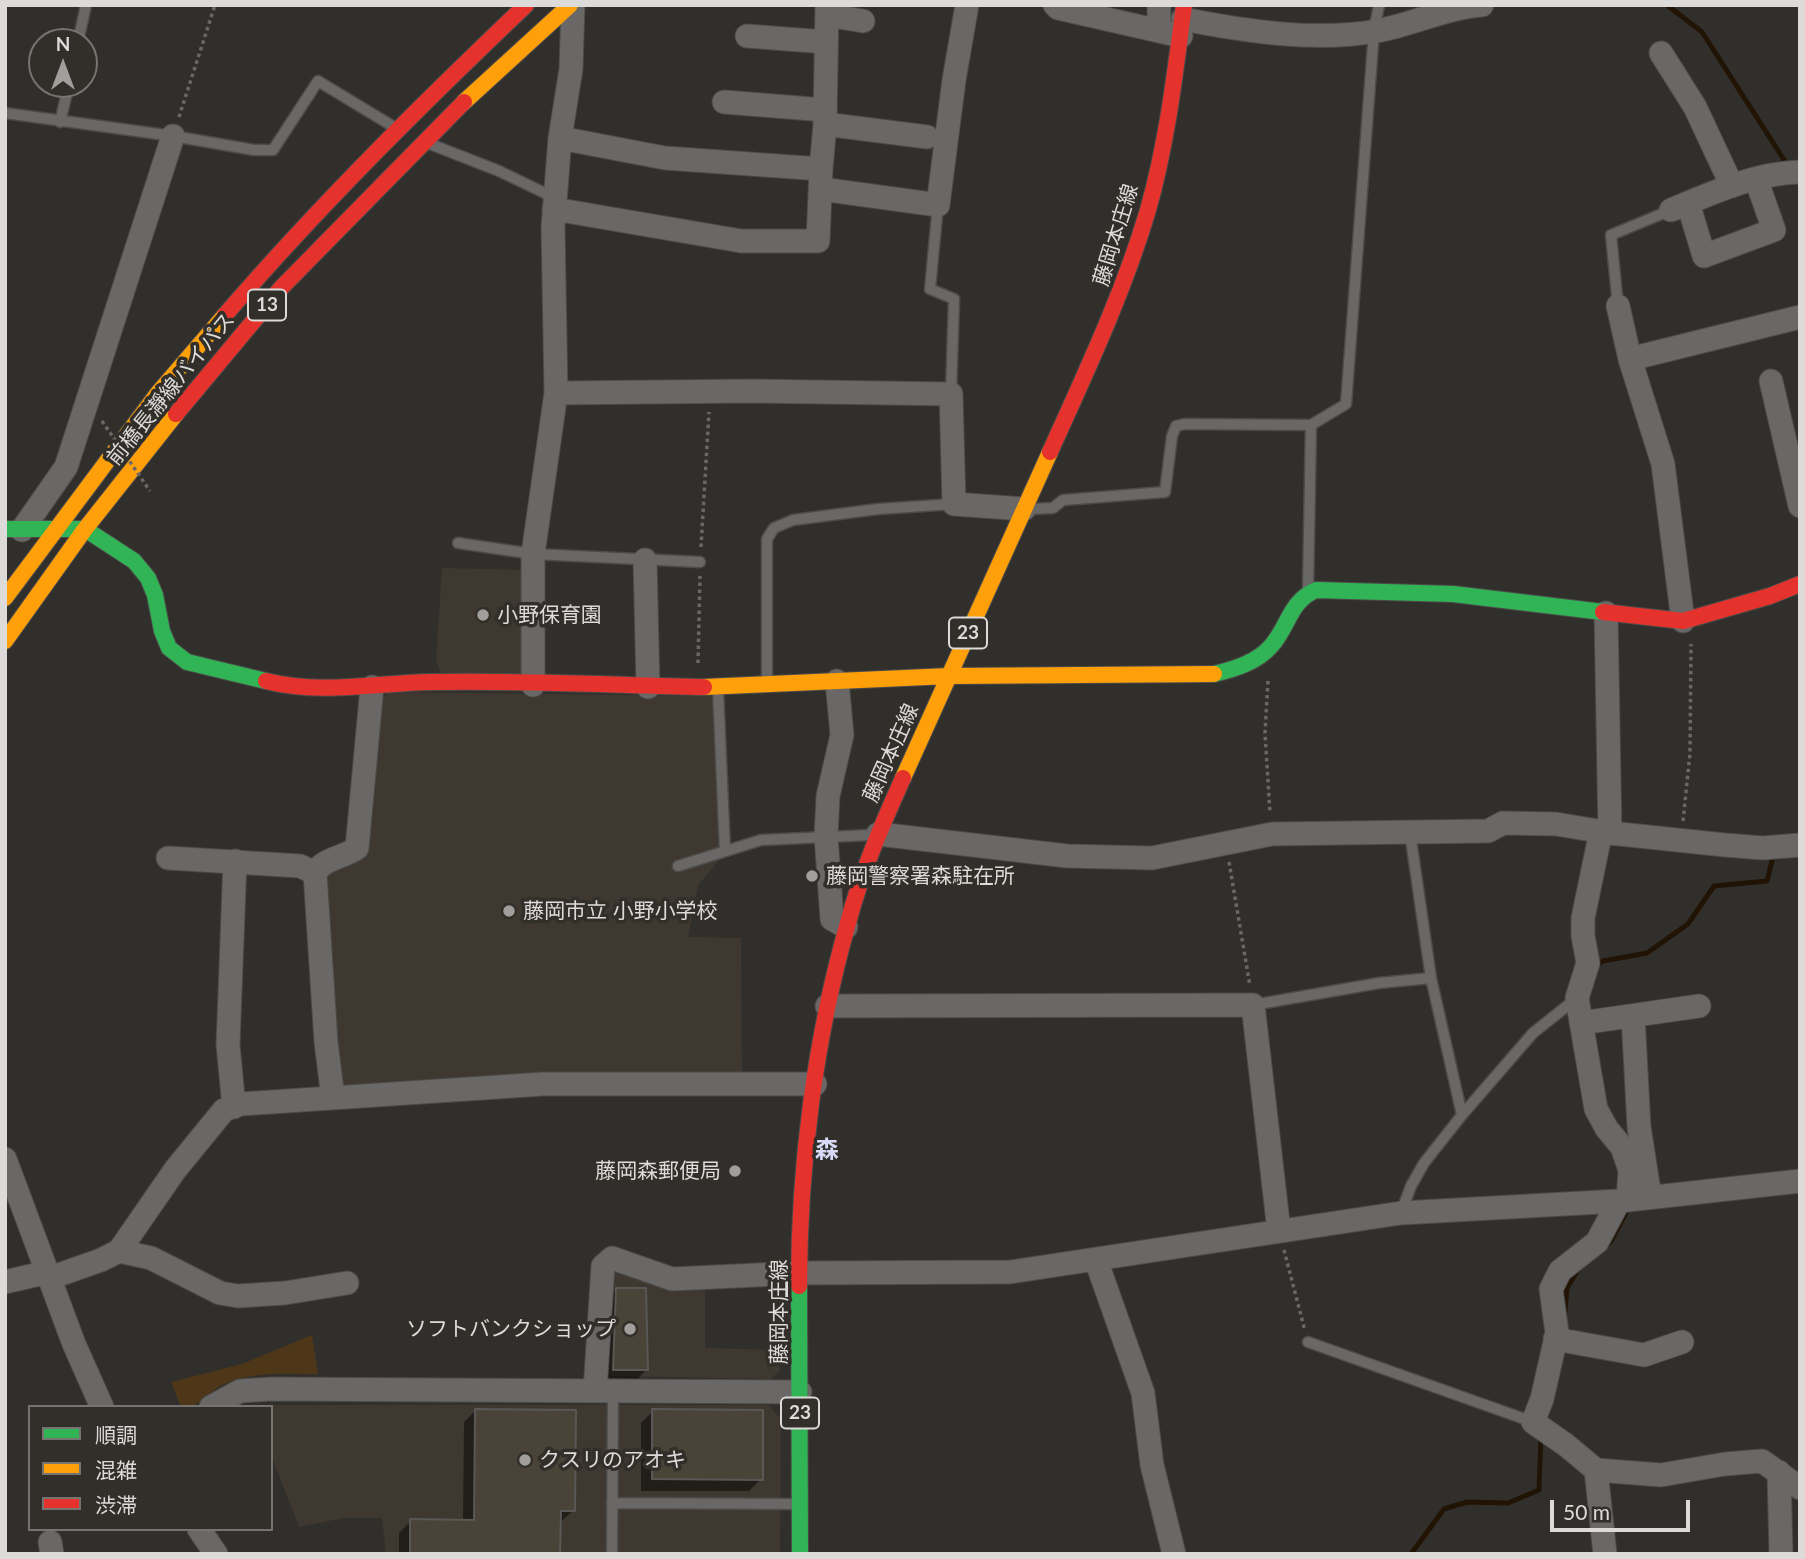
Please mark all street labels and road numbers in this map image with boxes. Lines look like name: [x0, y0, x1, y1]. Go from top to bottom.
street label: 藤岡本庄線: [1089, 181, 1143, 289]
road number: 13: [248, 290, 286, 320]
street label: 前橋長瀞線バイパス: [102, 308, 240, 470]
road number: 23: [949, 618, 987, 648]
street label: 藤岡本庄線: [858, 700, 924, 806]
street label: 藤岡本庄線: [766, 1260, 792, 1364]
road number: 23: [781, 1398, 819, 1428]

